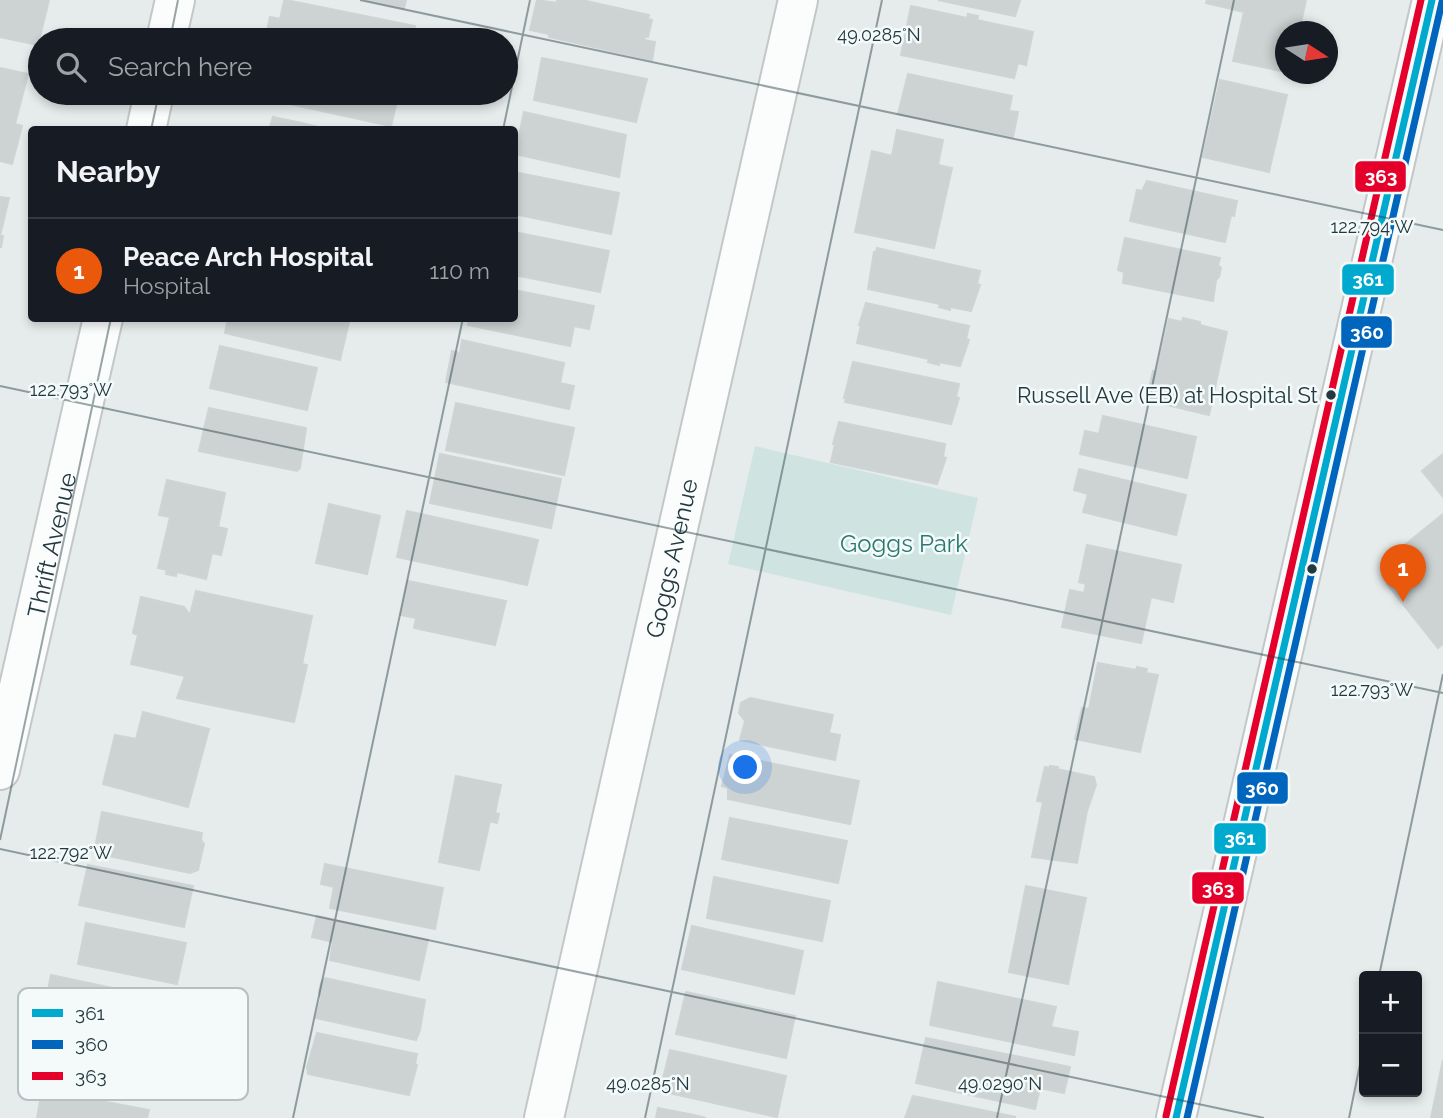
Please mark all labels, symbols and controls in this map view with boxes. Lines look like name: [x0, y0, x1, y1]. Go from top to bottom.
north arrow: [1275, 21, 1338, 84]
text: 49.0285°N: [837, 24, 921, 45]
search box: [28, 28, 518, 105]
icon: search: [52, 48, 90, 86]
text: Search here: [108, 52, 252, 82]
text: Nearby: [56, 154, 160, 189]
line badge: 363: [1354, 160, 1407, 193]
text: 363: [1365, 165, 1397, 187]
text: 122.794°W: [1331, 216, 1414, 237]
text: Peace Arch Hospital: [123, 242, 373, 272]
text: 1: [73, 257, 85, 284]
text: 110 m: [429, 257, 490, 284]
line badge: 361: [1341, 263, 1395, 296]
text: 361: [1352, 268, 1384, 290]
text: Hospital: [123, 272, 210, 299]
line badge: 360: [1340, 315, 1393, 349]
text: 360: [1350, 321, 1384, 343]
text: 122.793°W: [30, 379, 112, 400]
place label: Russell Ave (EB) at Hospital St: [1017, 382, 1319, 408]
marker: Russell Ave (EB) at Hospital St: [1324, 388, 1338, 402]
street label: Thrift Avenue: [21, 469, 82, 620]
street label: Goggs Avenue: [639, 476, 703, 641]
park label: Goggs Park: [840, 529, 968, 558]
pin: 1: [1380, 544, 1426, 602]
unlabelled marker: [1305, 562, 1319, 576]
text: 122.793°W: [1331, 679, 1413, 700]
your location: [728, 750, 762, 784]
line badge: 360: [1236, 771, 1289, 805]
text: 360: [1245, 777, 1279, 799]
line badge: 361: [1213, 822, 1267, 855]
text: 361: [1224, 827, 1256, 849]
text: 122.792°W: [30, 842, 112, 863]
line badge: 363: [1191, 871, 1245, 905]
text: 363: [1202, 877, 1234, 899]
map controls: [1359, 971, 1422, 1097]
button: +: [1359, 971, 1422, 1034]
legend: [18, 988, 248, 1100]
text: 361: [75, 1002, 105, 1024]
text: 360: [75, 1033, 108, 1055]
button: −: [1359, 1034, 1422, 1097]
text: 363: [75, 1065, 107, 1087]
text: 49.0285°N: [606, 1073, 690, 1094]
text: 49.0290°N: [958, 1073, 1042, 1094]

